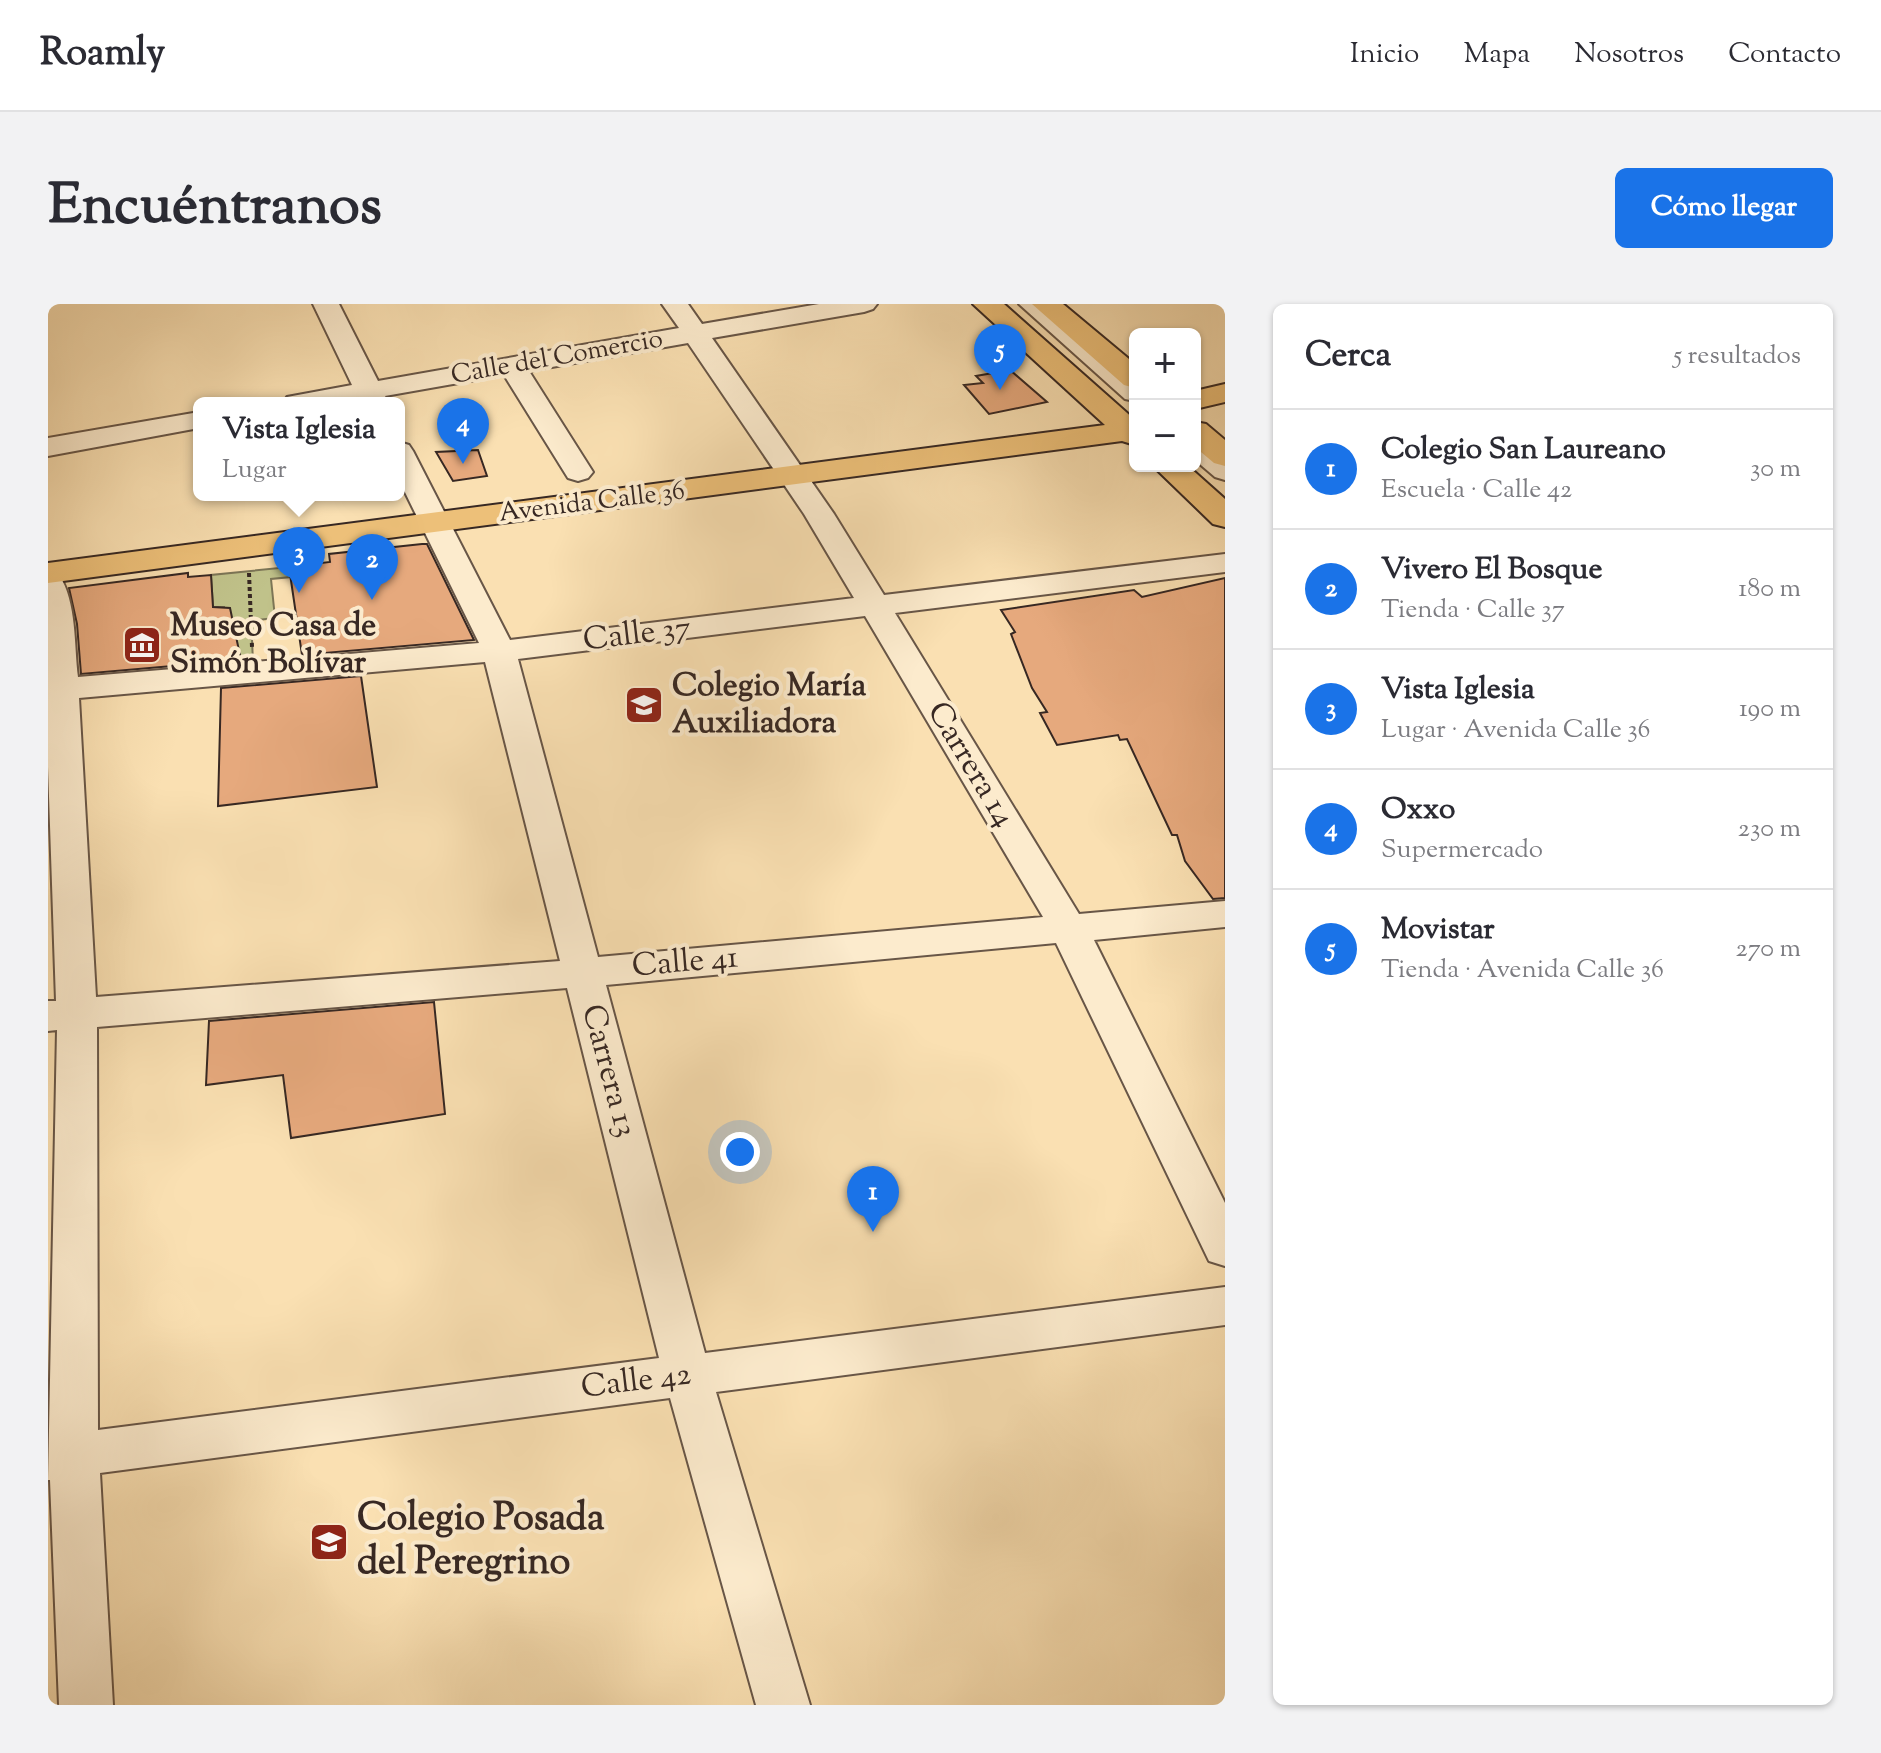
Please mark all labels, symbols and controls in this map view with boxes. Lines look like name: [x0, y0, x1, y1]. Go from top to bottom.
text: Roamly: [40, 28, 165, 82]
text: Inicio: [1350, 35, 1419, 75]
text: Mapa: [1463, 35, 1530, 75]
text: Nosotros: [1574, 35, 1684, 75]
text: Contacto: [1728, 35, 1841, 75]
text: Encuéntranos: [48, 168, 382, 249]
button: Cómo llegar: [1615, 168, 1833, 248]
street label: Calle del Comercio: [448, 321, 666, 395]
pin: 5: [974, 324, 1026, 390]
map controls: [1129, 328, 1201, 472]
button: +: [1129, 328, 1201, 400]
text: Cerca: [1305, 332, 1391, 381]
text: 5 resultados: [1673, 338, 1801, 375]
popup: [193, 397, 405, 501]
pin: 4: [437, 398, 489, 464]
button: −: [1129, 400, 1201, 472]
text: Vista Iglesia: [222, 409, 376, 452]
text: Colegio San Laureano: [1381, 429, 1666, 472]
text: 1: [1327, 451, 1335, 488]
text: 30 m: [1750, 451, 1801, 488]
text: Lugar: [222, 452, 287, 489]
text: Escuela · Calle 42: [1381, 472, 1572, 509]
street label: Avenida Calle 36: [497, 473, 687, 533]
pin: 3: [273, 527, 325, 593]
pin: 2: [346, 534, 398, 600]
text: Vivero El Bosque: [1381, 549, 1602, 592]
text: 2: [1325, 571, 1337, 608]
text: 180 m: [1738, 571, 1801, 608]
text: Tienda · Calle 37: [1381, 592, 1565, 629]
place label: Museo Casa de Simón Bolívar: [170, 604, 376, 687]
street label: Calle 37: [580, 606, 694, 664]
museum icon: Museo Casa de Simón Bolívar: [121, 624, 163, 666]
place label: Colegio María Auxiliadora: [672, 664, 866, 747]
text: Vista Iglesia: [1381, 669, 1535, 712]
school or university icon: Colegio María Auxiliadora: [623, 684, 665, 726]
text: 3: [1326, 691, 1336, 728]
text: 190 m: [1739, 691, 1801, 728]
street label: Carrera 14: [914, 694, 1026, 836]
text: Lugar · Avenida Calle 36: [1381, 712, 1651, 749]
text: Oxxo: [1381, 789, 1455, 832]
text: 4: [1324, 811, 1338, 848]
text: 230 m: [1738, 811, 1801, 848]
text: Supermercado: [1381, 832, 1543, 869]
text: Movistar: [1381, 909, 1495, 952]
text: 5: [1327, 931, 1335, 968]
text: 270 m: [1736, 931, 1801, 968]
street label: Calle 41: [630, 935, 740, 991]
text: Tienda · Avenida Calle 36: [1381, 952, 1664, 989]
street label: Carrera 13: [568, 999, 648, 1143]
your location: [720, 1132, 760, 1172]
pin: 1: [847, 1166, 899, 1232]
street label: Calle 42: [578, 1352, 694, 1412]
place label: Colegio Posada del Peregrino: [357, 1493, 605, 1591]
school or university icon: Colegio Posada del Peregrino: [308, 1521, 350, 1563]

